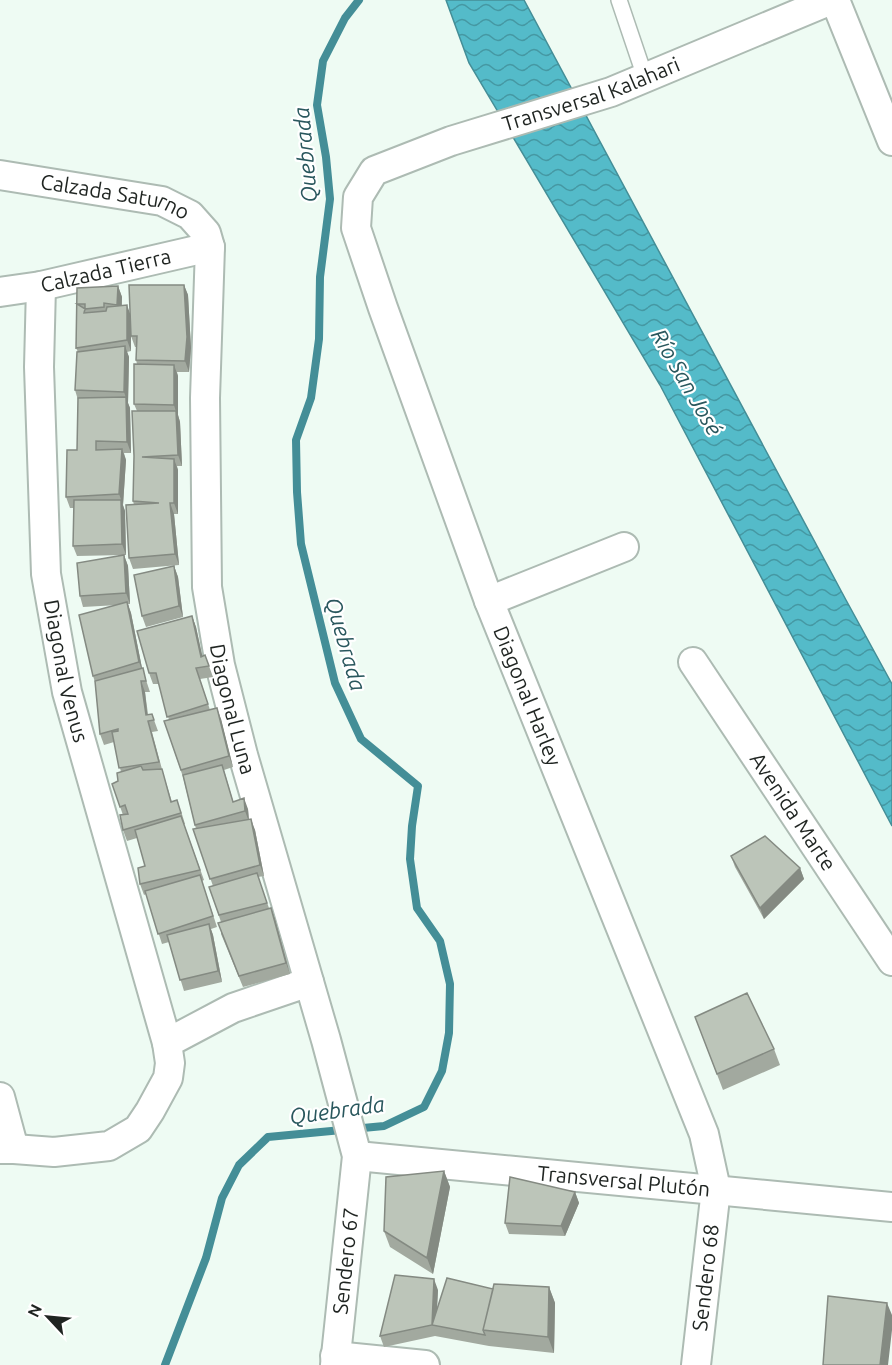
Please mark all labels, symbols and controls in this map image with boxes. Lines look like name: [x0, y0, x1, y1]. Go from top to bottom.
street label: Transversal Kalahari: [499, 52, 683, 136]
water label: Quebrada: [288, 106, 321, 204]
street label: Calzada Saturno: [39, 169, 194, 224]
street label: Calzada Tierra: [38, 243, 173, 297]
water label: Río San José: [647, 324, 728, 439]
water label: Quebrada: [321, 594, 372, 694]
street label: Diagonal Venus: [40, 597, 94, 745]
street label: Diagonal Harley: [489, 622, 567, 769]
street label: Diagonal Luna: [206, 642, 261, 777]
street label: Avenida Marte: [746, 748, 842, 875]
water label: Quebrada: [288, 1090, 386, 1129]
street label: Transversal Plutón: [536, 1160, 711, 1201]
street label: Sendero 67: [327, 1206, 363, 1315]
street label: Sendero 68: [687, 1223, 723, 1332]
north arrow: [18, 1287, 78, 1347]
text: N: [24, 1301, 45, 1320]

